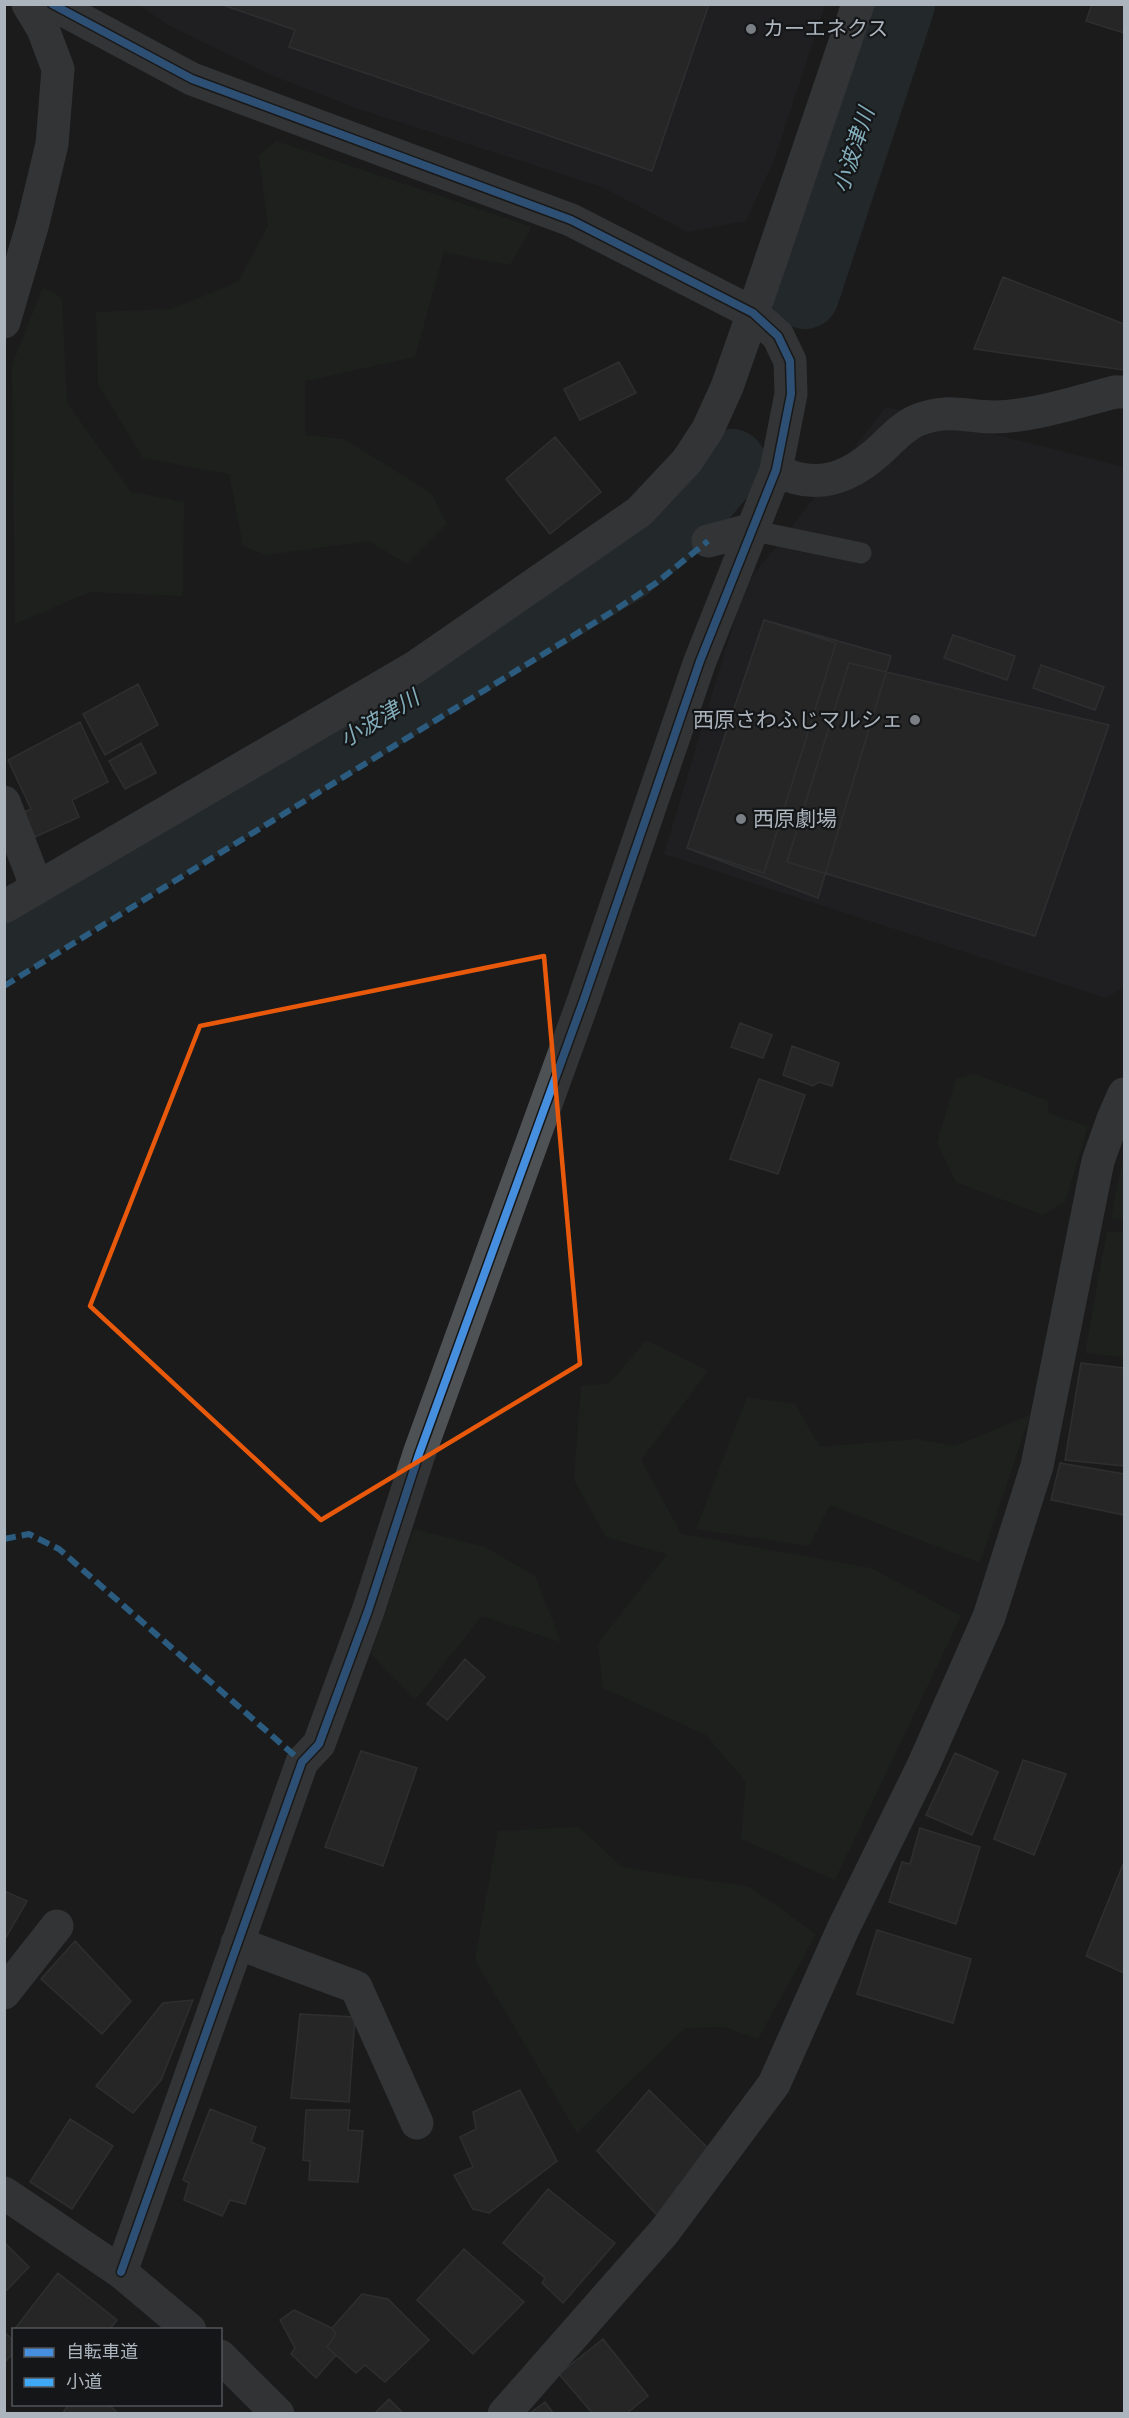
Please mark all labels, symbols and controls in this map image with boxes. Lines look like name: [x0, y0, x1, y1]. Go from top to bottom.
place label: カーエネクス: [763, 14, 888, 44]
marker: カーエネクス: [744, 22, 758, 36]
water label: 小波津川: [824, 101, 882, 197]
water label: 小波津川: [333, 681, 427, 754]
place label: 西原さわふじマルシェ: [693, 705, 903, 735]
marker: 西原さわふじマルシェ: [908, 713, 922, 727]
place label: 西原劇場: [753, 804, 837, 834]
marker: 西原劇場: [734, 812, 748, 826]
legend: [12, 2328, 222, 2406]
text: 自転車道: [66, 2339, 138, 2365]
text: 小道: [66, 2369, 102, 2395]

